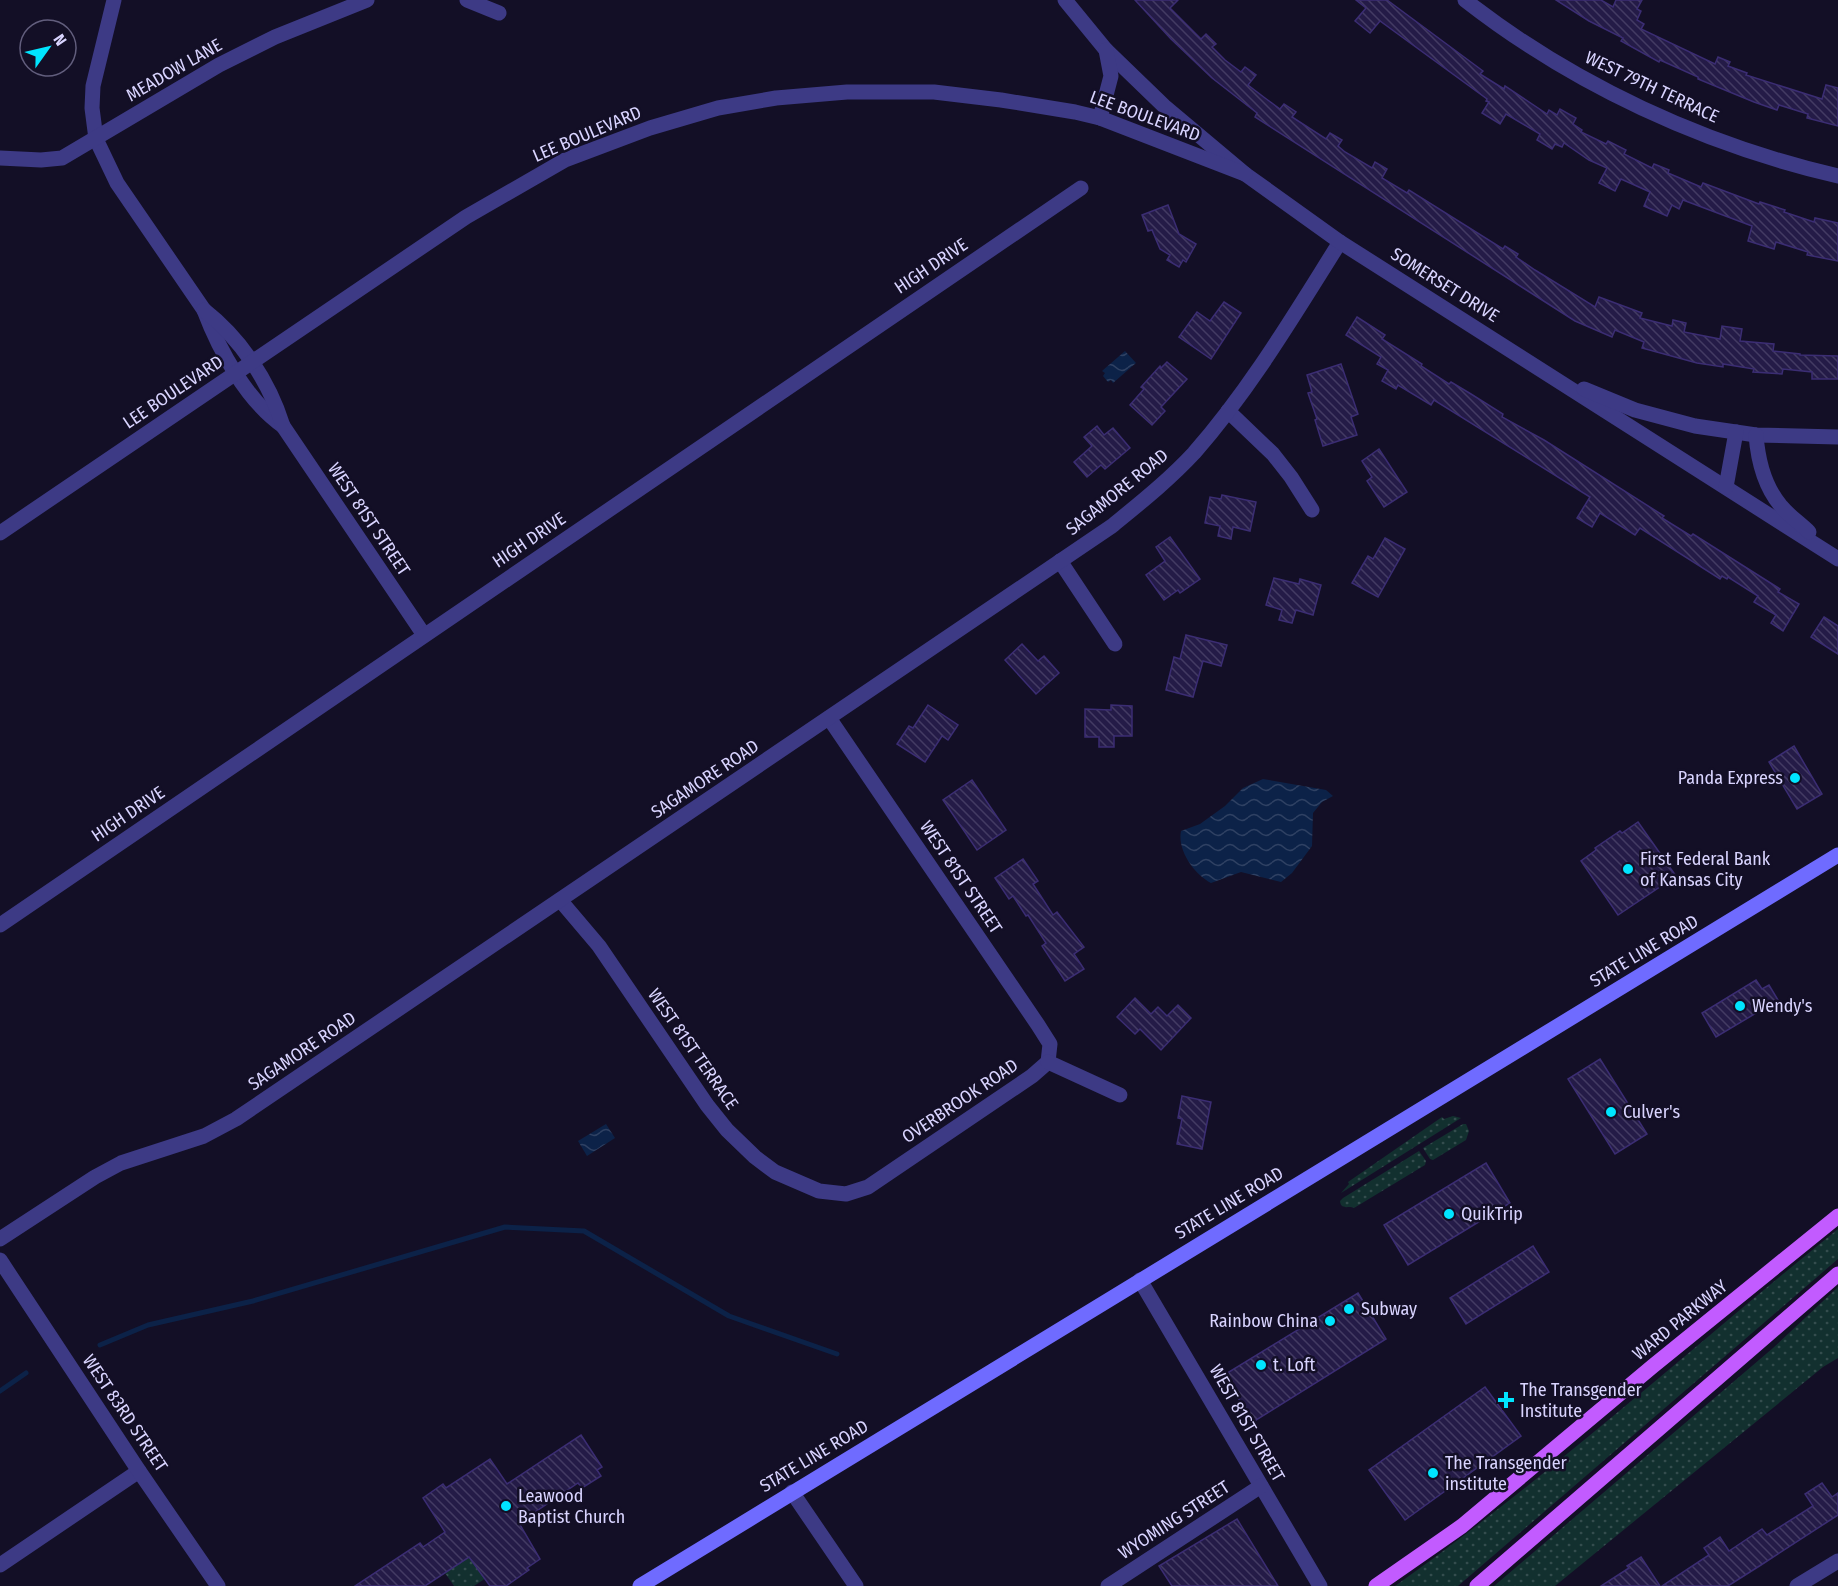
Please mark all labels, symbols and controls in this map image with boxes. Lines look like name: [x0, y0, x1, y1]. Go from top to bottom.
north arrow: [18, 18, 78, 78]
text: N: [49, 31, 71, 49]
street label: MEADOW LANE: [122, 34, 226, 106]
street label: WEST 79TH TERRACE: [1582, 46, 1722, 128]
street label: LEE BOULEVARD: [1087, 86, 1203, 146]
street label: LEE BOULEVARD: [529, 101, 645, 167]
street label: HIGH DRIVE: [890, 233, 972, 299]
street label: SOMERSET DRIVE: [1387, 243, 1503, 327]
street label: LEE BOULEVARD: [119, 350, 227, 434]
street label: SAGAMORE ROAD: [1061, 444, 1173, 540]
street label: WEST 81ST STREET: [323, 458, 415, 580]
street label: HIGH DRIVE: [488, 507, 570, 573]
street label: SAGAMORE ROAD: [647, 735, 763, 823]
place label: Panda Express: [1678, 767, 1783, 789]
marker: Panda Express: [1788, 771, 1802, 785]
street label: HIGH DRIVE: [87, 781, 169, 847]
street label: WEST 81ST STREET: [915, 816, 1007, 938]
place label: First Federal Bank of Kansas City: [1640, 848, 1771, 891]
marker: First Federal Bank of Kansas City: [1621, 862, 1635, 876]
street label: STATE LINE ROAD: [1586, 910, 1702, 992]
street label: WEST 81ST TERRACE: [643, 984, 743, 1114]
place label: Wendy's: [1752, 995, 1813, 1017]
marker: Wendy's: [1733, 999, 1747, 1013]
street label: SAGAMORE ROAD: [244, 1007, 360, 1095]
street label: OVERBROOK ROAD: [898, 1054, 1022, 1148]
place label: Culver's: [1623, 1101, 1680, 1123]
marker: Culver's: [1604, 1105, 1618, 1119]
street label: STATE LINE ROAD: [1171, 1162, 1287, 1244]
place label: QuikTrip: [1461, 1203, 1523, 1225]
marker: QuikTrip: [1442, 1207, 1456, 1221]
street label: WARD PARKWAY: [1628, 1275, 1732, 1365]
place label: Subway: [1361, 1298, 1417, 1320]
marker: Subway: [1342, 1302, 1356, 1316]
place label: Rainbow China: [1209, 1310, 1318, 1332]
marker: Rainbow China: [1323, 1314, 1337, 1328]
street label: WEST 83RD STREET: [78, 1350, 173, 1476]
place label: t. Loft: [1273, 1354, 1316, 1376]
marker: t. Loft: [1254, 1358, 1268, 1372]
street label: WEST 81ST STREET: [1205, 1361, 1290, 1486]
place label: The Transgender Institute: [1520, 1379, 1643, 1422]
marker: The Transgender Institute: [1497, 1391, 1515, 1409]
street label: STATE LINE ROAD: [756, 1415, 872, 1497]
place label: The Transgender institute: [1445, 1452, 1568, 1495]
marker: The Transgender institute: [1426, 1466, 1440, 1480]
street label: WYOMING STREET: [1114, 1476, 1234, 1564]
place label: Leawood Baptist Church: [518, 1485, 625, 1528]
marker: Leawood Baptist Church: [499, 1499, 513, 1513]

